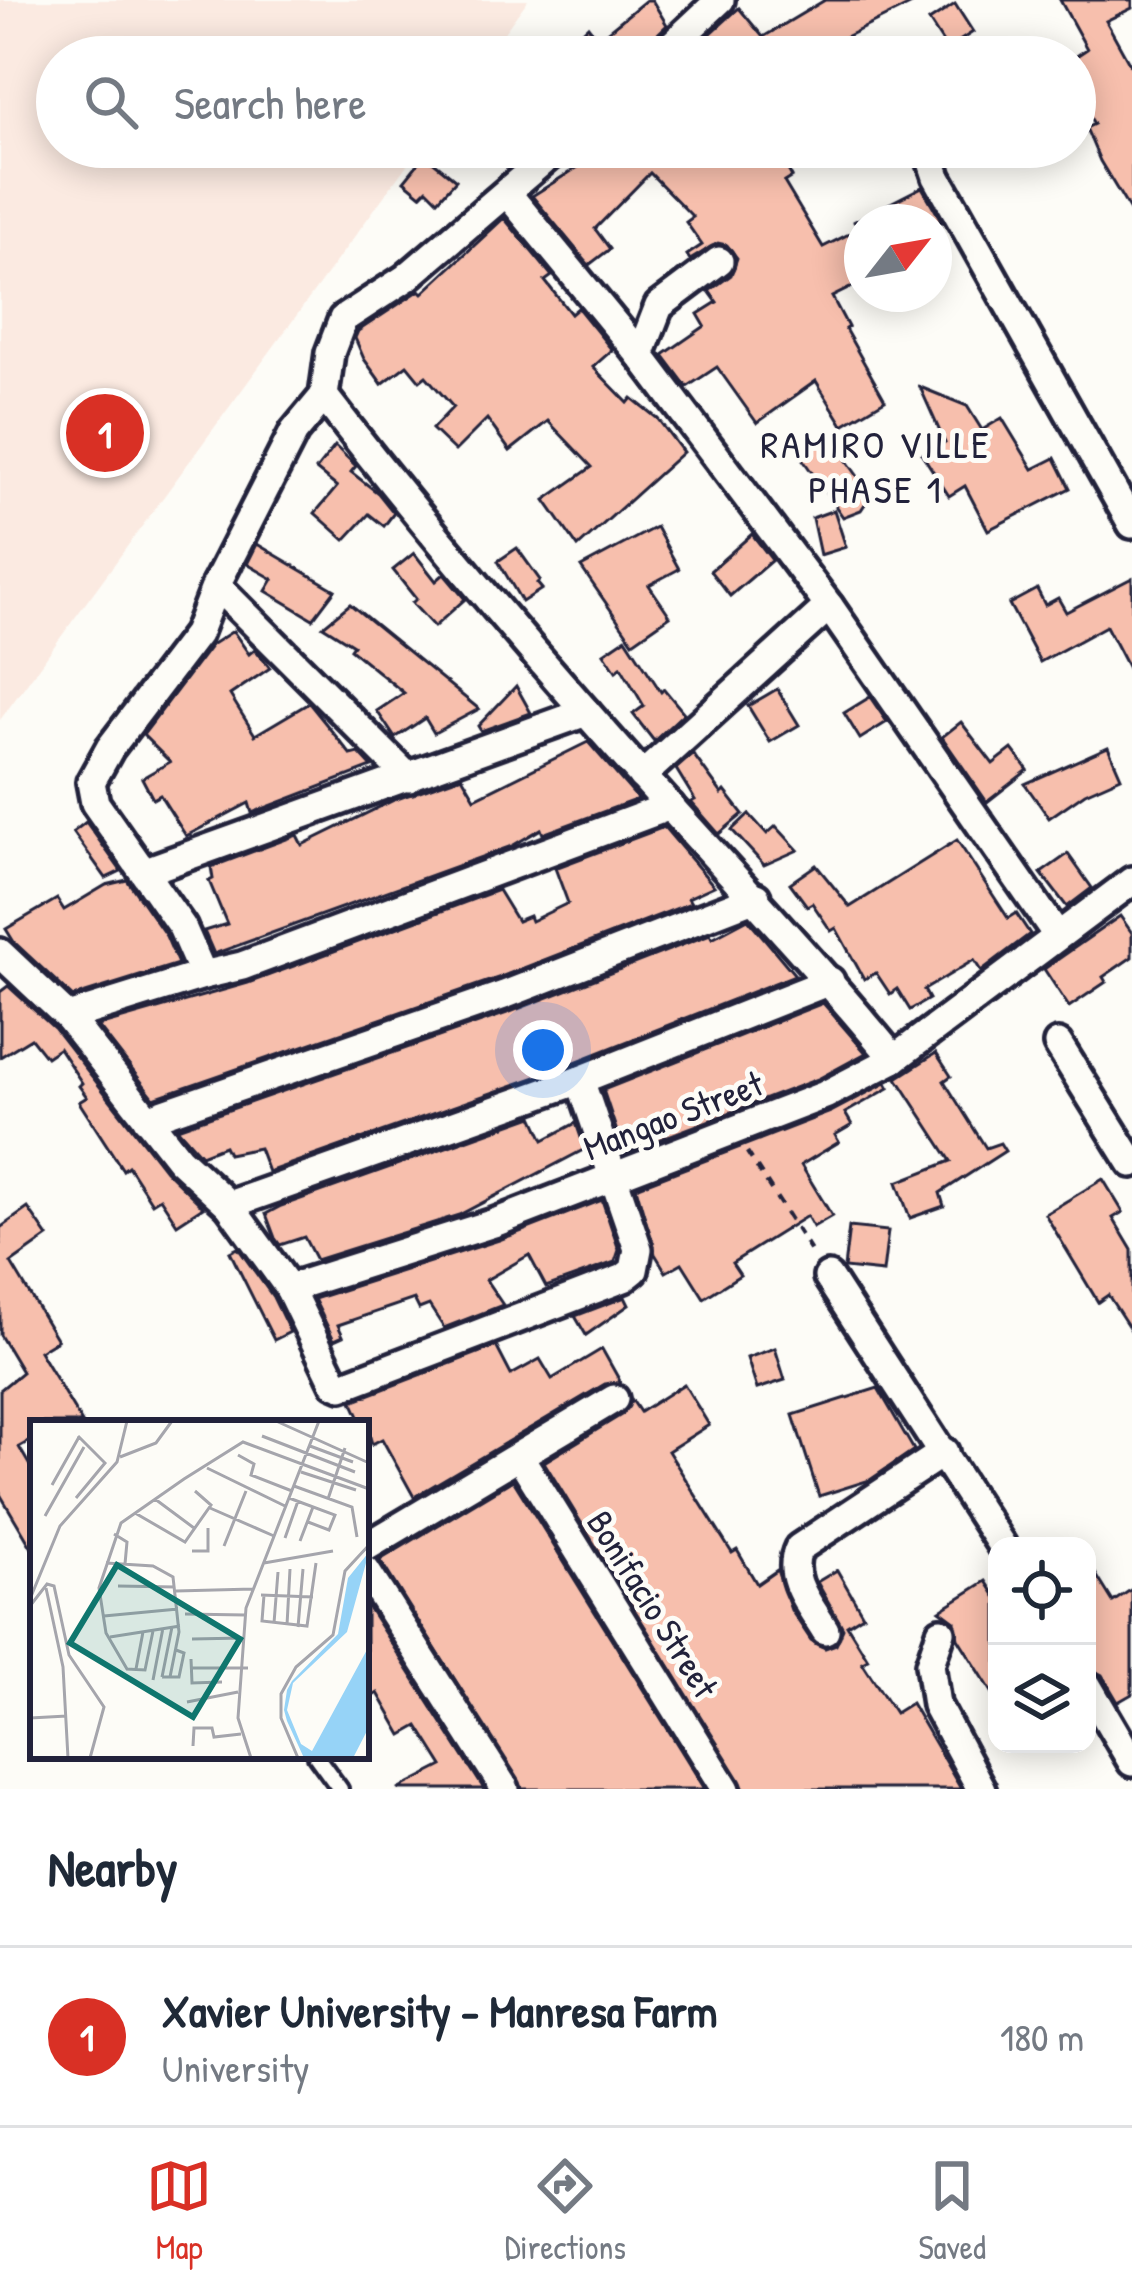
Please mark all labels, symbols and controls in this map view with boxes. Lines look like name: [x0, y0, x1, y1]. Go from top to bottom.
search box: [36, 36, 1096, 168]
icon: search: [78, 69, 144, 135]
text: Search here: [174, 72, 366, 133]
north arrow: [844, 204, 952, 312]
pin: 1: [66, 388, 144, 478]
district label: RAMIRO VILLE PHASE 1: [761, 417, 991, 515]
your location: [513, 1020, 573, 1080]
street label: Mangao Street: [576, 1058, 770, 1171]
inset map: [30, 1420, 369, 1759]
street label: Bonifacio Street: [576, 1501, 731, 1707]
map controls: [988, 1537, 1096, 1753]
button: locate: [988, 1537, 1096, 1645]
button: layers: [988, 1645, 1096, 1753]
text: Nearby: [48, 1833, 178, 1902]
text: Xavier University - Manresa Farm: [162, 1980, 717, 2041]
text: 1: [80, 2010, 94, 2063]
text: 180 m: [1000, 2010, 1084, 2063]
text: University: [162, 2041, 310, 2094]
tab: Map: [146, 2153, 212, 2269]
tab: Directions: [505, 2153, 626, 2269]
tab: Saved: [918, 2153, 986, 2269]

